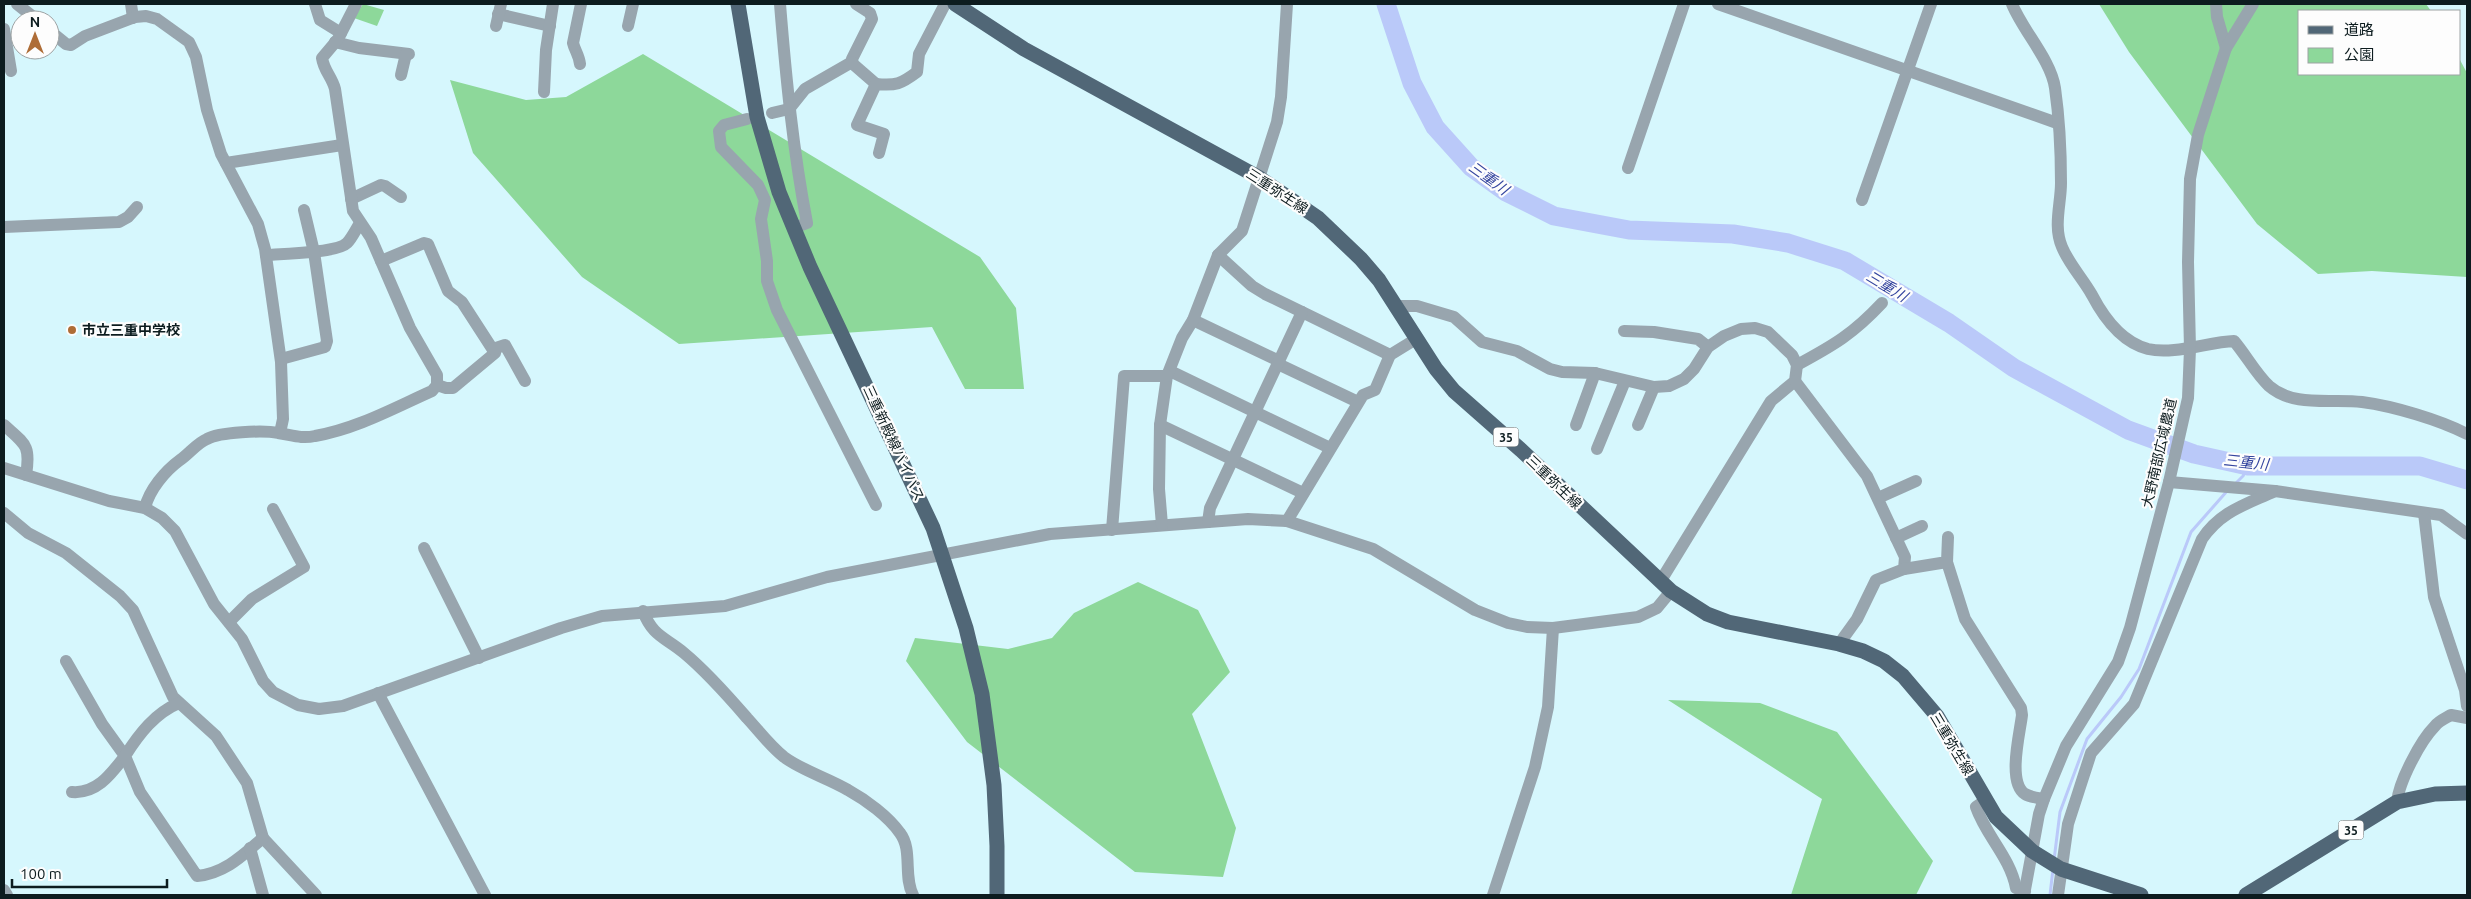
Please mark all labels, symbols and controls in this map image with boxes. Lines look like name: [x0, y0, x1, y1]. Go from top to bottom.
north arrow: [10, 10, 60, 60]
legend: [2298, 10, 2461, 75]
text: N: [30, 14, 40, 30]
text: 道路: [2344, 21, 2374, 38]
text: 公園: [2344, 46, 2374, 63]
water label: 三重川: [1466, 158, 1514, 199]
street label: 三重弥生線: [1243, 165, 1311, 217]
water label: 三重川: [1863, 267, 1912, 306]
place label: 市立三重中学校: [82, 322, 180, 338]
marker: 市立三重中学校: [66, 324, 78, 336]
street label: 三重新殿線バイパス: [860, 383, 928, 503]
street label: 大野南部広域農道: [2139, 397, 2179, 509]
road number: 35: [1494, 428, 1518, 447]
water label: 三重川: [2223, 451, 2271, 473]
street label: 三重弥生線: [1523, 452, 1585, 512]
street label: 三重弥生線: [1927, 710, 1977, 778]
road number: 35: [2338, 820, 2364, 840]
scale bar: [12, 856, 168, 888]
text: 100 m: [20, 865, 62, 882]

